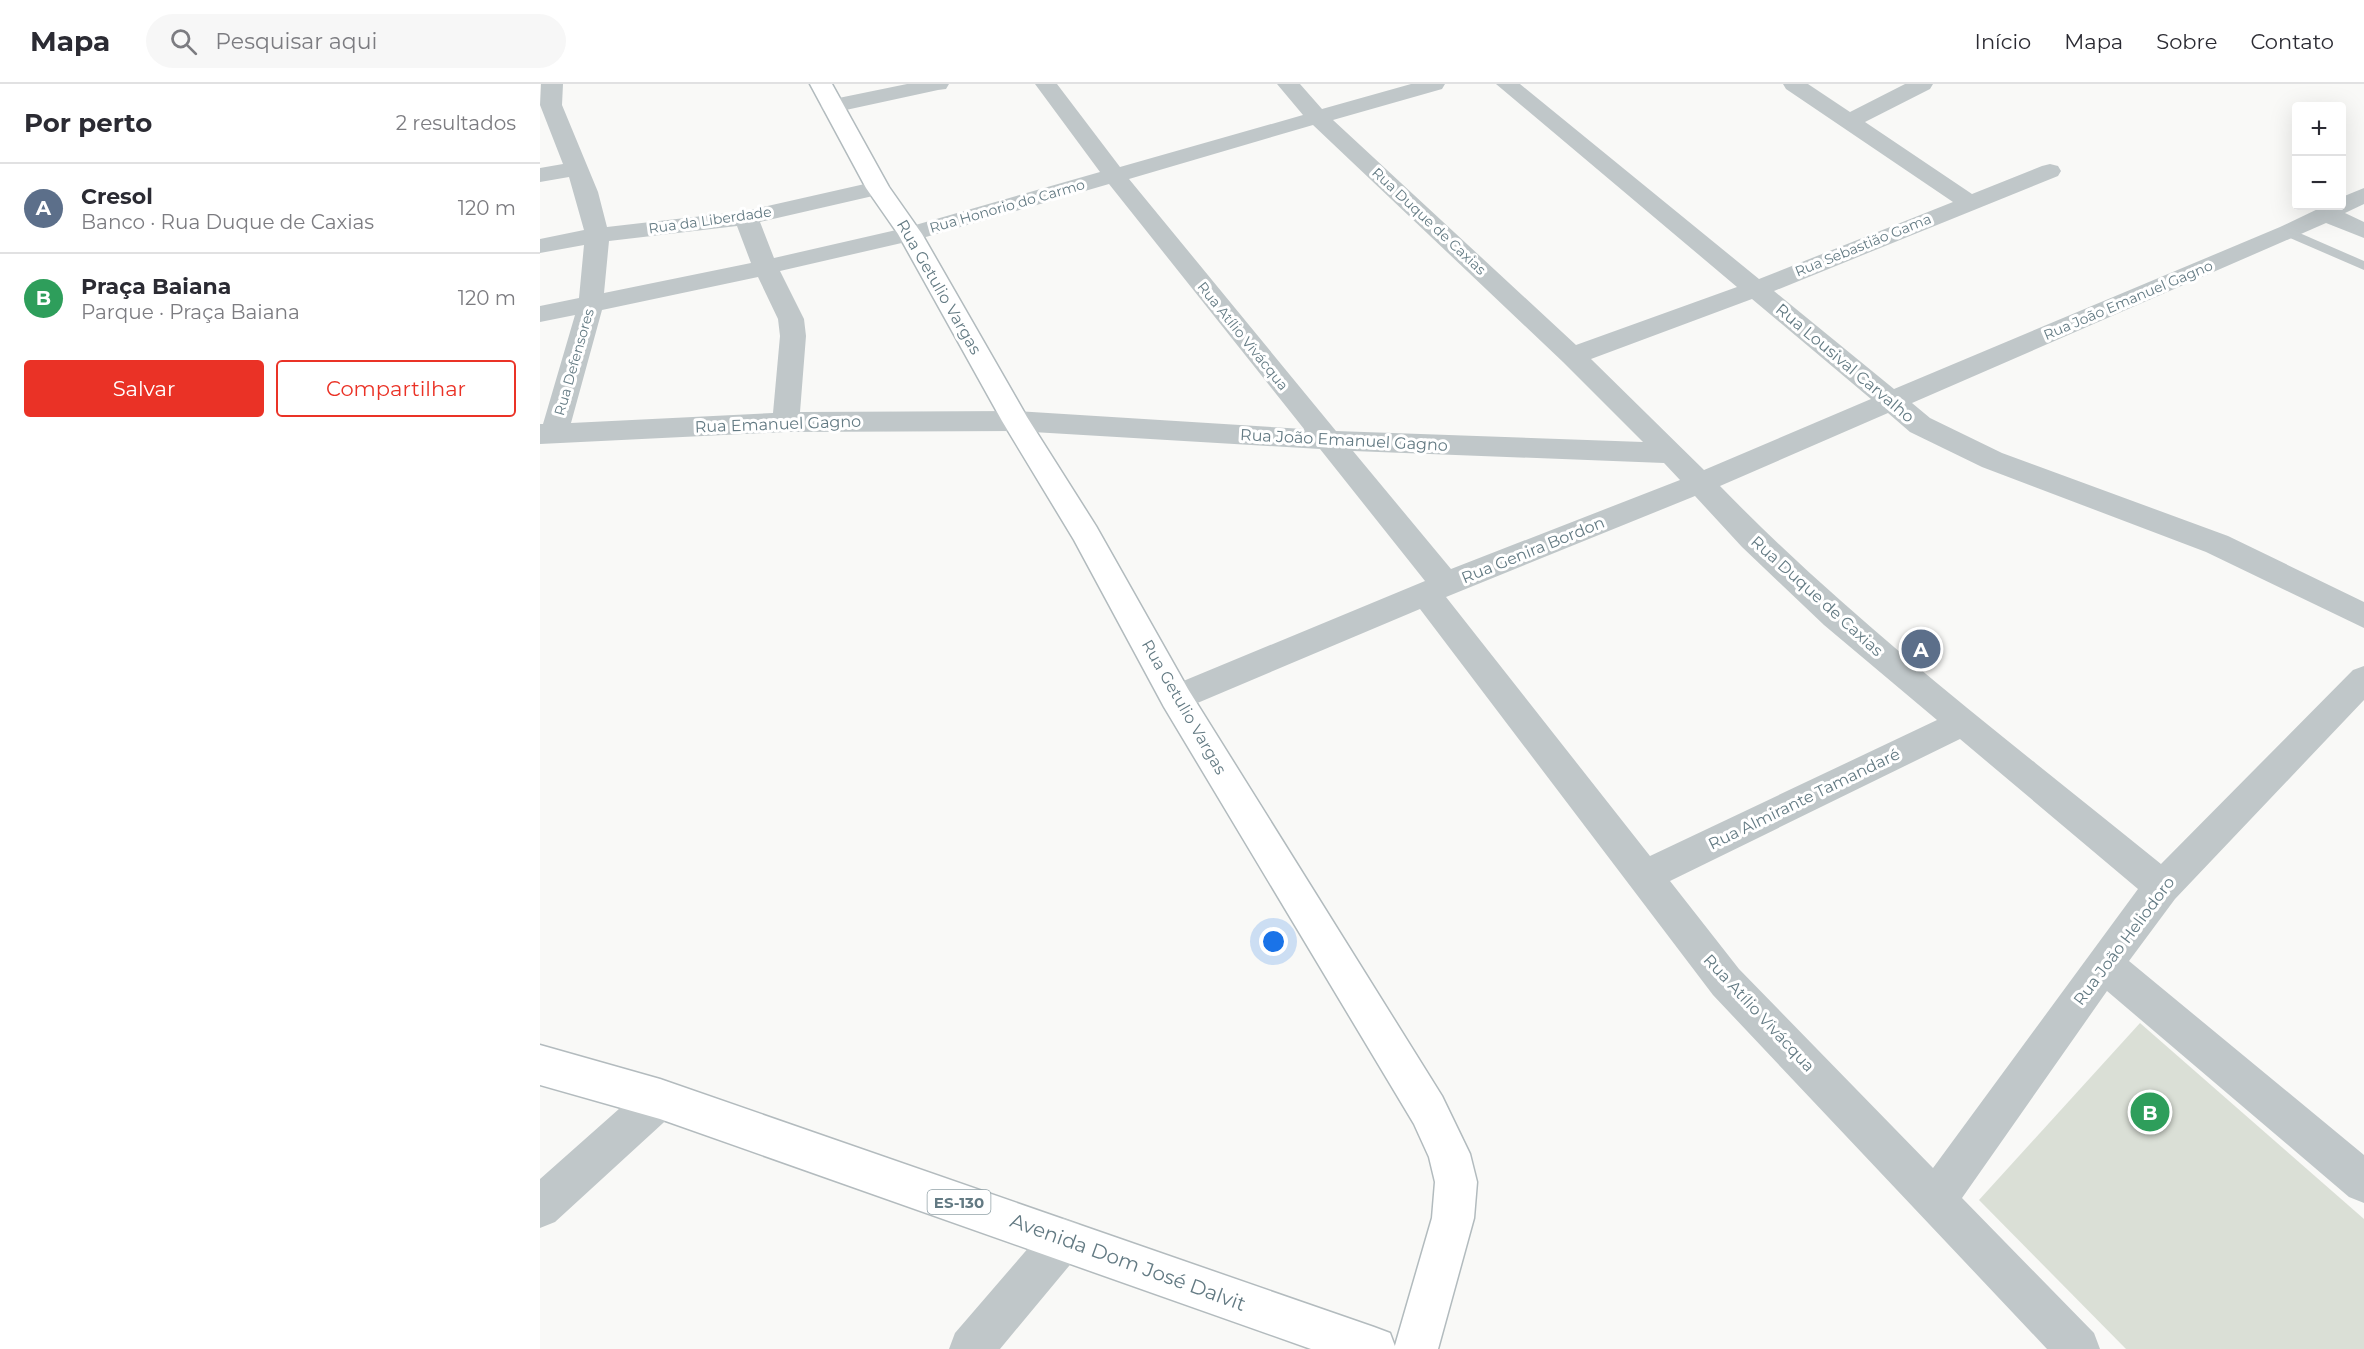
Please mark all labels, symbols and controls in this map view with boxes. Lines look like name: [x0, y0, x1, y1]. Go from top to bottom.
search box: [146, 14, 566, 68]
text: Mapa: [30, 24, 110, 58]
icon: search: [167, 25, 200, 58]
text: Pesquisar aqui: [215, 28, 377, 55]
text: Início: [1975, 29, 2031, 54]
text: Mapa: [2064, 29, 2123, 54]
text: Sobre: [2156, 29, 2217, 54]
text: Contato: [2250, 29, 2334, 54]
map controls: [2292, 102, 2346, 210]
button: +: [2292, 102, 2346, 156]
text: Por perto: [24, 107, 152, 139]
text: 2 resultados: [396, 111, 516, 135]
button: −: [2292, 156, 2346, 210]
street label: Rua Duque de Caxias: [1368, 163, 1490, 279]
street label: Rua Honorio do Carmo: [927, 175, 1087, 237]
text: Cresol: [81, 183, 153, 210]
text: A: [36, 196, 51, 220]
text: 120 m: [458, 196, 516, 220]
street label: Rua da Liberdade: [647, 202, 773, 238]
street label: Rua Sebastião Gama: [1792, 209, 1934, 281]
text: Banco · Rua Duque de Caxias: [81, 210, 374, 234]
street label: Rua Getulio Vargas: [893, 216, 985, 358]
street label: Rua João Emanuel Gagno: [2041, 256, 2216, 344]
text: Praça Baiana: [81, 273, 231, 300]
street label: Rua Atílio Vivácqua: [1194, 278, 1292, 394]
text: B: [36, 286, 51, 310]
text: 120 m: [458, 286, 516, 310]
text: Parque · Praça Baiana: [81, 300, 300, 324]
street label: Rua Lousival Carvalho: [1772, 300, 1918, 426]
street label: Rua Defensores: [550, 306, 598, 418]
button: Salvar: [24, 360, 264, 417]
button: Compartilhar: [276, 360, 516, 417]
street label: Rua Emanuel Gagno: [695, 412, 861, 436]
street label: Rua João Emanuel Gagno: [1240, 425, 1448, 455]
street label: Rua Genira Bordon: [1459, 513, 1607, 587]
street label: Rua Duque de Caxias: [1747, 532, 1887, 660]
pin: A: [1902, 626, 1940, 672]
street label: Rua Getulio Vargas: [1138, 636, 1230, 778]
street label: Rua Almirante Tamandaré: [1705, 744, 1903, 854]
street label: Rua João Heliodoro: [2069, 873, 2179, 1009]
your location: [1259, 927, 1288, 956]
street label: Rua Atílio Vivácqua: [1700, 950, 1818, 1076]
pin: B: [2130, 1090, 2170, 1134]
road number: ES-130: [928, 1190, 990, 1214]
street label: Avenida Dom José Dalvit: [1007, 1208, 1249, 1316]

